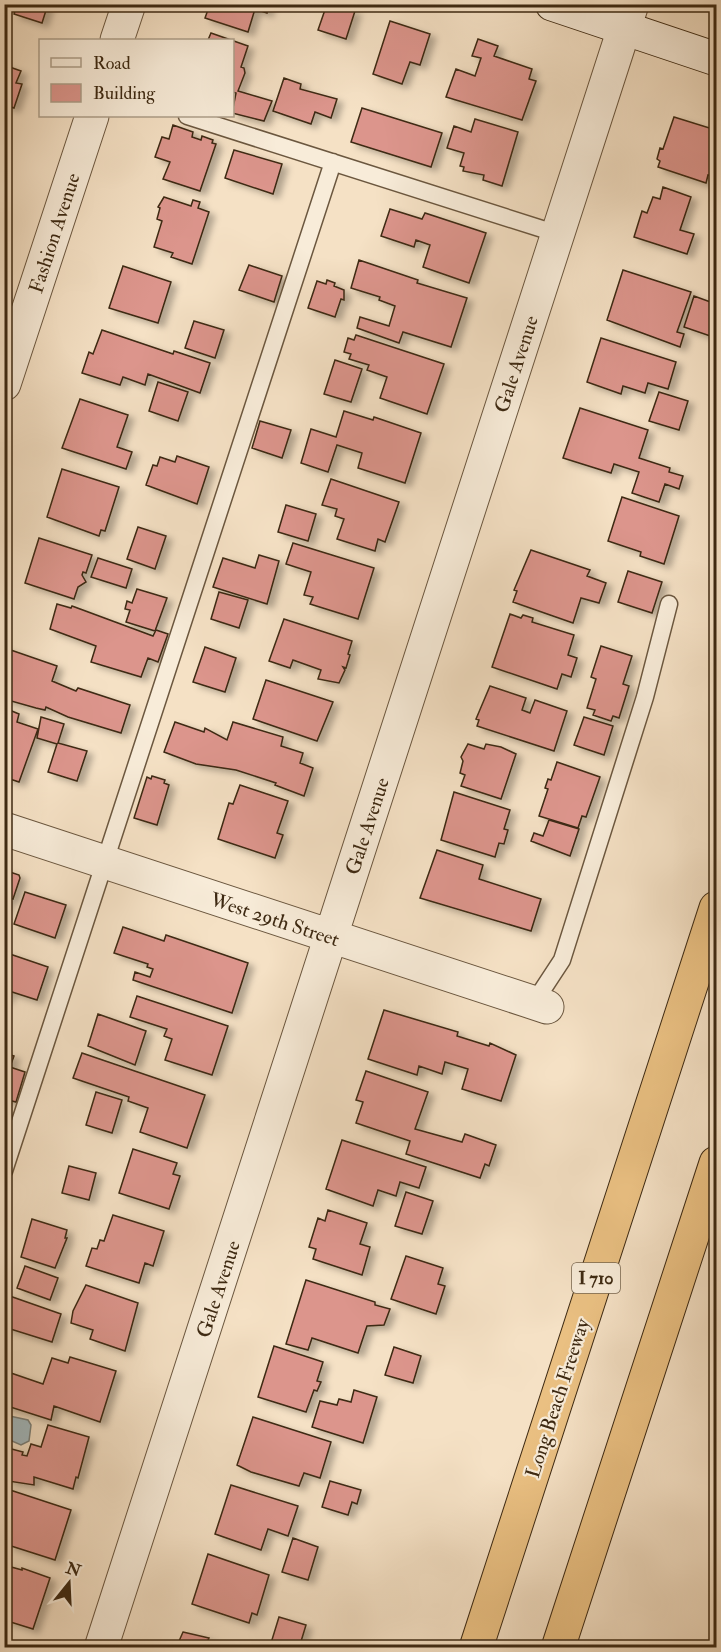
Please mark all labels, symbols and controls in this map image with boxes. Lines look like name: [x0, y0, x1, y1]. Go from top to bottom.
legend: [39, 39, 234, 117]
text: Road: [93, 52, 131, 75]
text: Building: [93, 82, 156, 105]
street label: Fashion Avenue: [23, 170, 86, 296]
street label: Gale Avenue: [489, 312, 544, 416]
street label: Gale Avenue: [340, 774, 395, 878]
street label: West 29th Street: [206, 887, 343, 952]
street label: Gale Avenue: [191, 1237, 246, 1341]
road number: I 710: [572, 1263, 620, 1293]
street label: Long Beach Freeway: [520, 1314, 595, 1481]
north arrow: [39, 1553, 99, 1613]
text: N: [62, 1558, 84, 1582]

